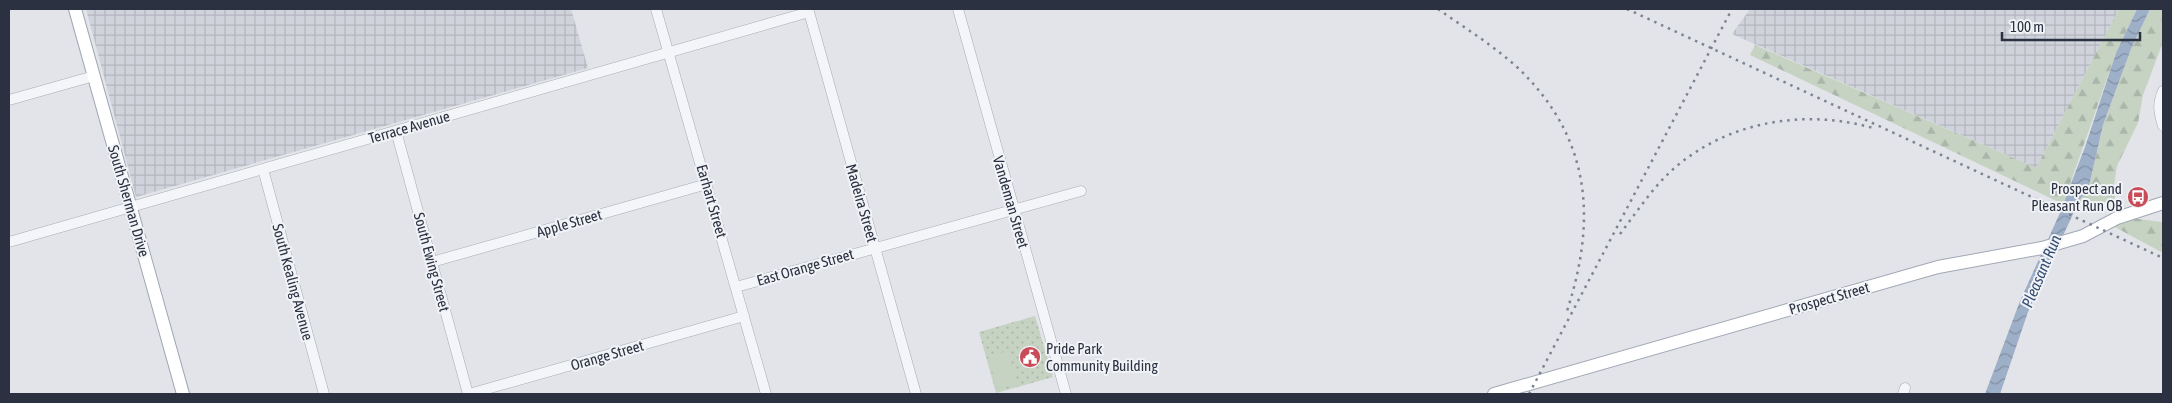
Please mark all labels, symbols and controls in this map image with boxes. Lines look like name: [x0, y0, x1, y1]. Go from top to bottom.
scale bar: [2002, 10, 2140, 42]
text: 100 m: [2010, 18, 2044, 35]
street label: Terrace Avenue: [366, 107, 452, 147]
street label: South Sherman Drive: [105, 143, 153, 259]
street label: Vandeman Street: [990, 154, 1032, 250]
street label: Earhart Street: [693, 162, 731, 240]
street label: Madeira Street: [843, 162, 881, 244]
place label: Prospect and Pleasant Run OB: [2031, 180, 2122, 214]
bus stop icon: Prospect and Pleasant Run OB: [2126, 185, 2150, 209]
street label: Apple Street: [534, 206, 604, 240]
street label: South Ewing Street: [411, 211, 453, 313]
street label: South Kealing Avenue: [269, 222, 317, 342]
water label: Pleasant Run: [2018, 232, 2064, 310]
street label: East Orange Street: [755, 245, 855, 289]
street label: Prospect Street: [1787, 278, 1871, 318]
street label: Orange Street: [569, 336, 645, 374]
place label: Pride Park Community Building: [1046, 340, 1158, 374]
public building icon: Pride Park Community Building: [1018, 345, 1042, 369]

